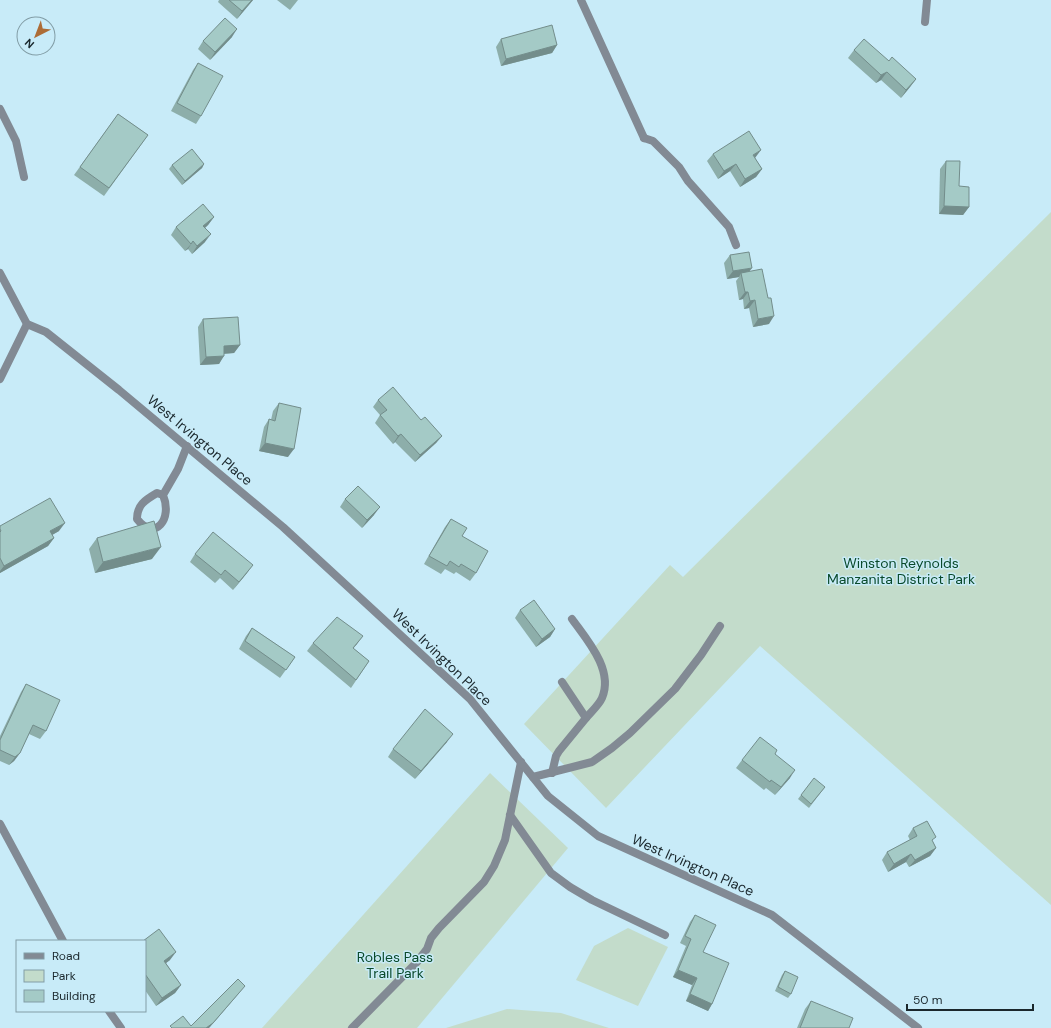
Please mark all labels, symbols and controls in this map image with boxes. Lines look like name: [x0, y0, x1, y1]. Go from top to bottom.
north arrow: [16, 16, 56, 56]
text: N: [22, 36, 37, 51]
street label: West Irvington Place: [144, 391, 256, 489]
park label: Winston Reynolds Manzanita District Park: [827, 554, 975, 588]
street label: West Irvington Place: [388, 605, 496, 709]
street label: West Irvington Place: [629, 830, 757, 900]
legend: [16, 940, 146, 1012]
text: Road: [52, 948, 80, 964]
park label: Robles Pass Trail Park: [357, 948, 433, 982]
text: Park: [52, 968, 76, 984]
scale bar: [907, 986, 1033, 1012]
text: Building: [52, 988, 96, 1004]
text: 50 m: [913, 992, 942, 1008]

